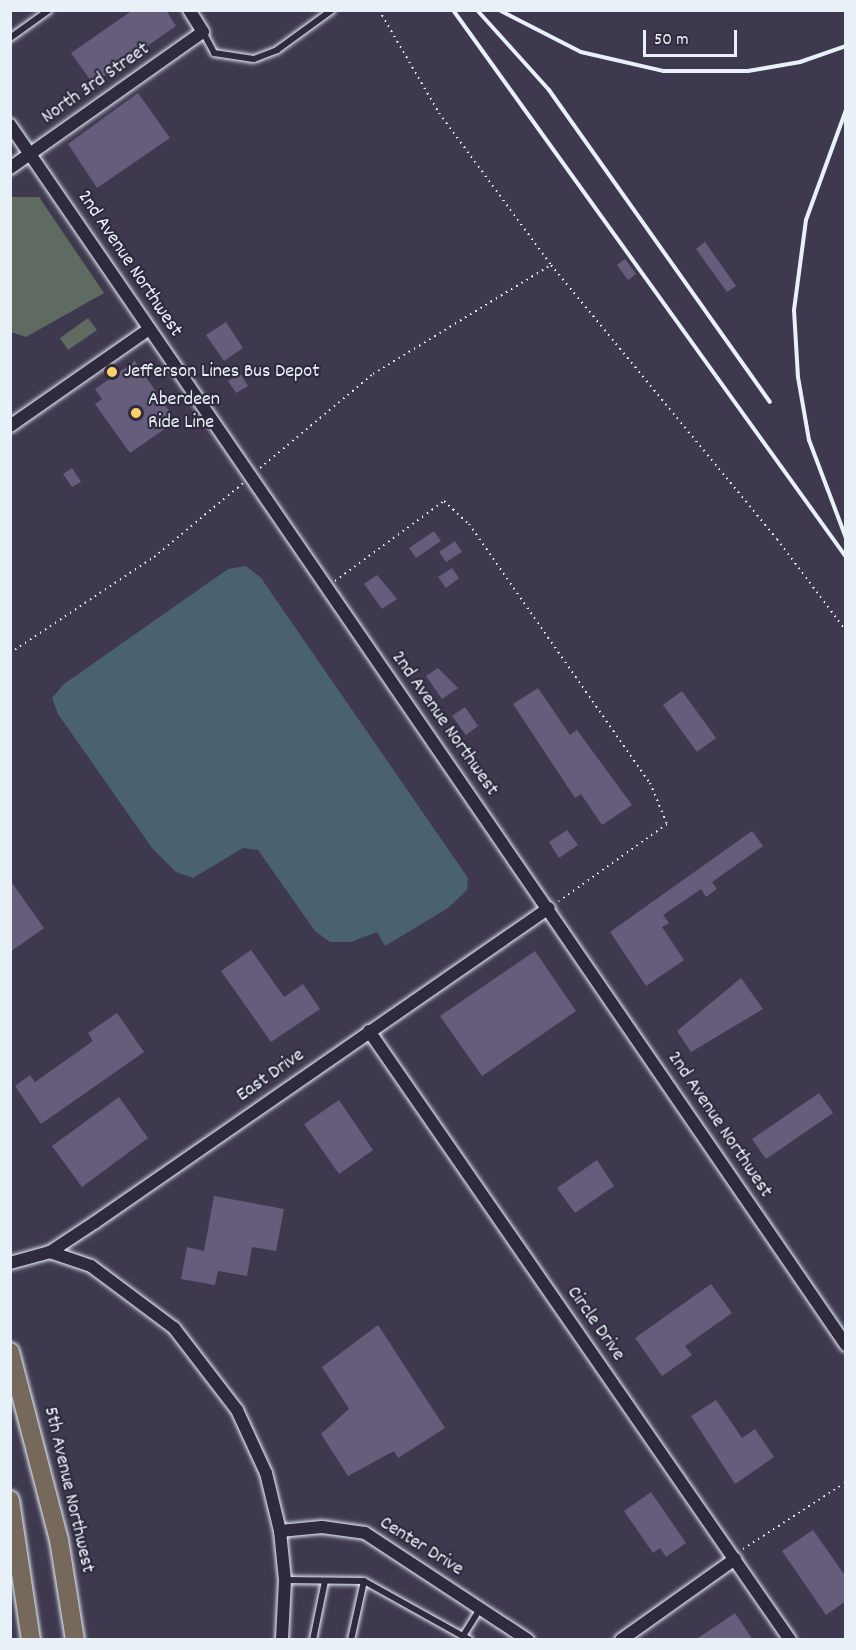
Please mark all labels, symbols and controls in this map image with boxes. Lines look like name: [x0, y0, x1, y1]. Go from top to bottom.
scale bar: [646, 18, 740, 56]
text: 50 m: [654, 28, 689, 53]
street label: North 3rd Street: [37, 38, 155, 130]
street label: 2nd Avenue Northwest: [71, 186, 187, 342]
place label: Jefferson Lines Bus Depot: [124, 360, 320, 384]
marker: Jefferson Lines Bus Depot: [105, 365, 119, 379]
place label: Aberdeen Ride Line: [148, 389, 220, 436]
marker: Aberdeen Ride Line: [129, 406, 143, 420]
street label: 2nd Avenue Northwest: [385, 647, 503, 801]
street label: East Drive: [232, 1044, 310, 1108]
street label: 2nd Avenue Northwest: [661, 1047, 777, 1203]
street label: Circle Drive: [561, 1282, 629, 1366]
street label: 5th Avenue Northwest: [37, 1405, 99, 1575]
street label: Center Drive: [375, 1512, 467, 1582]

